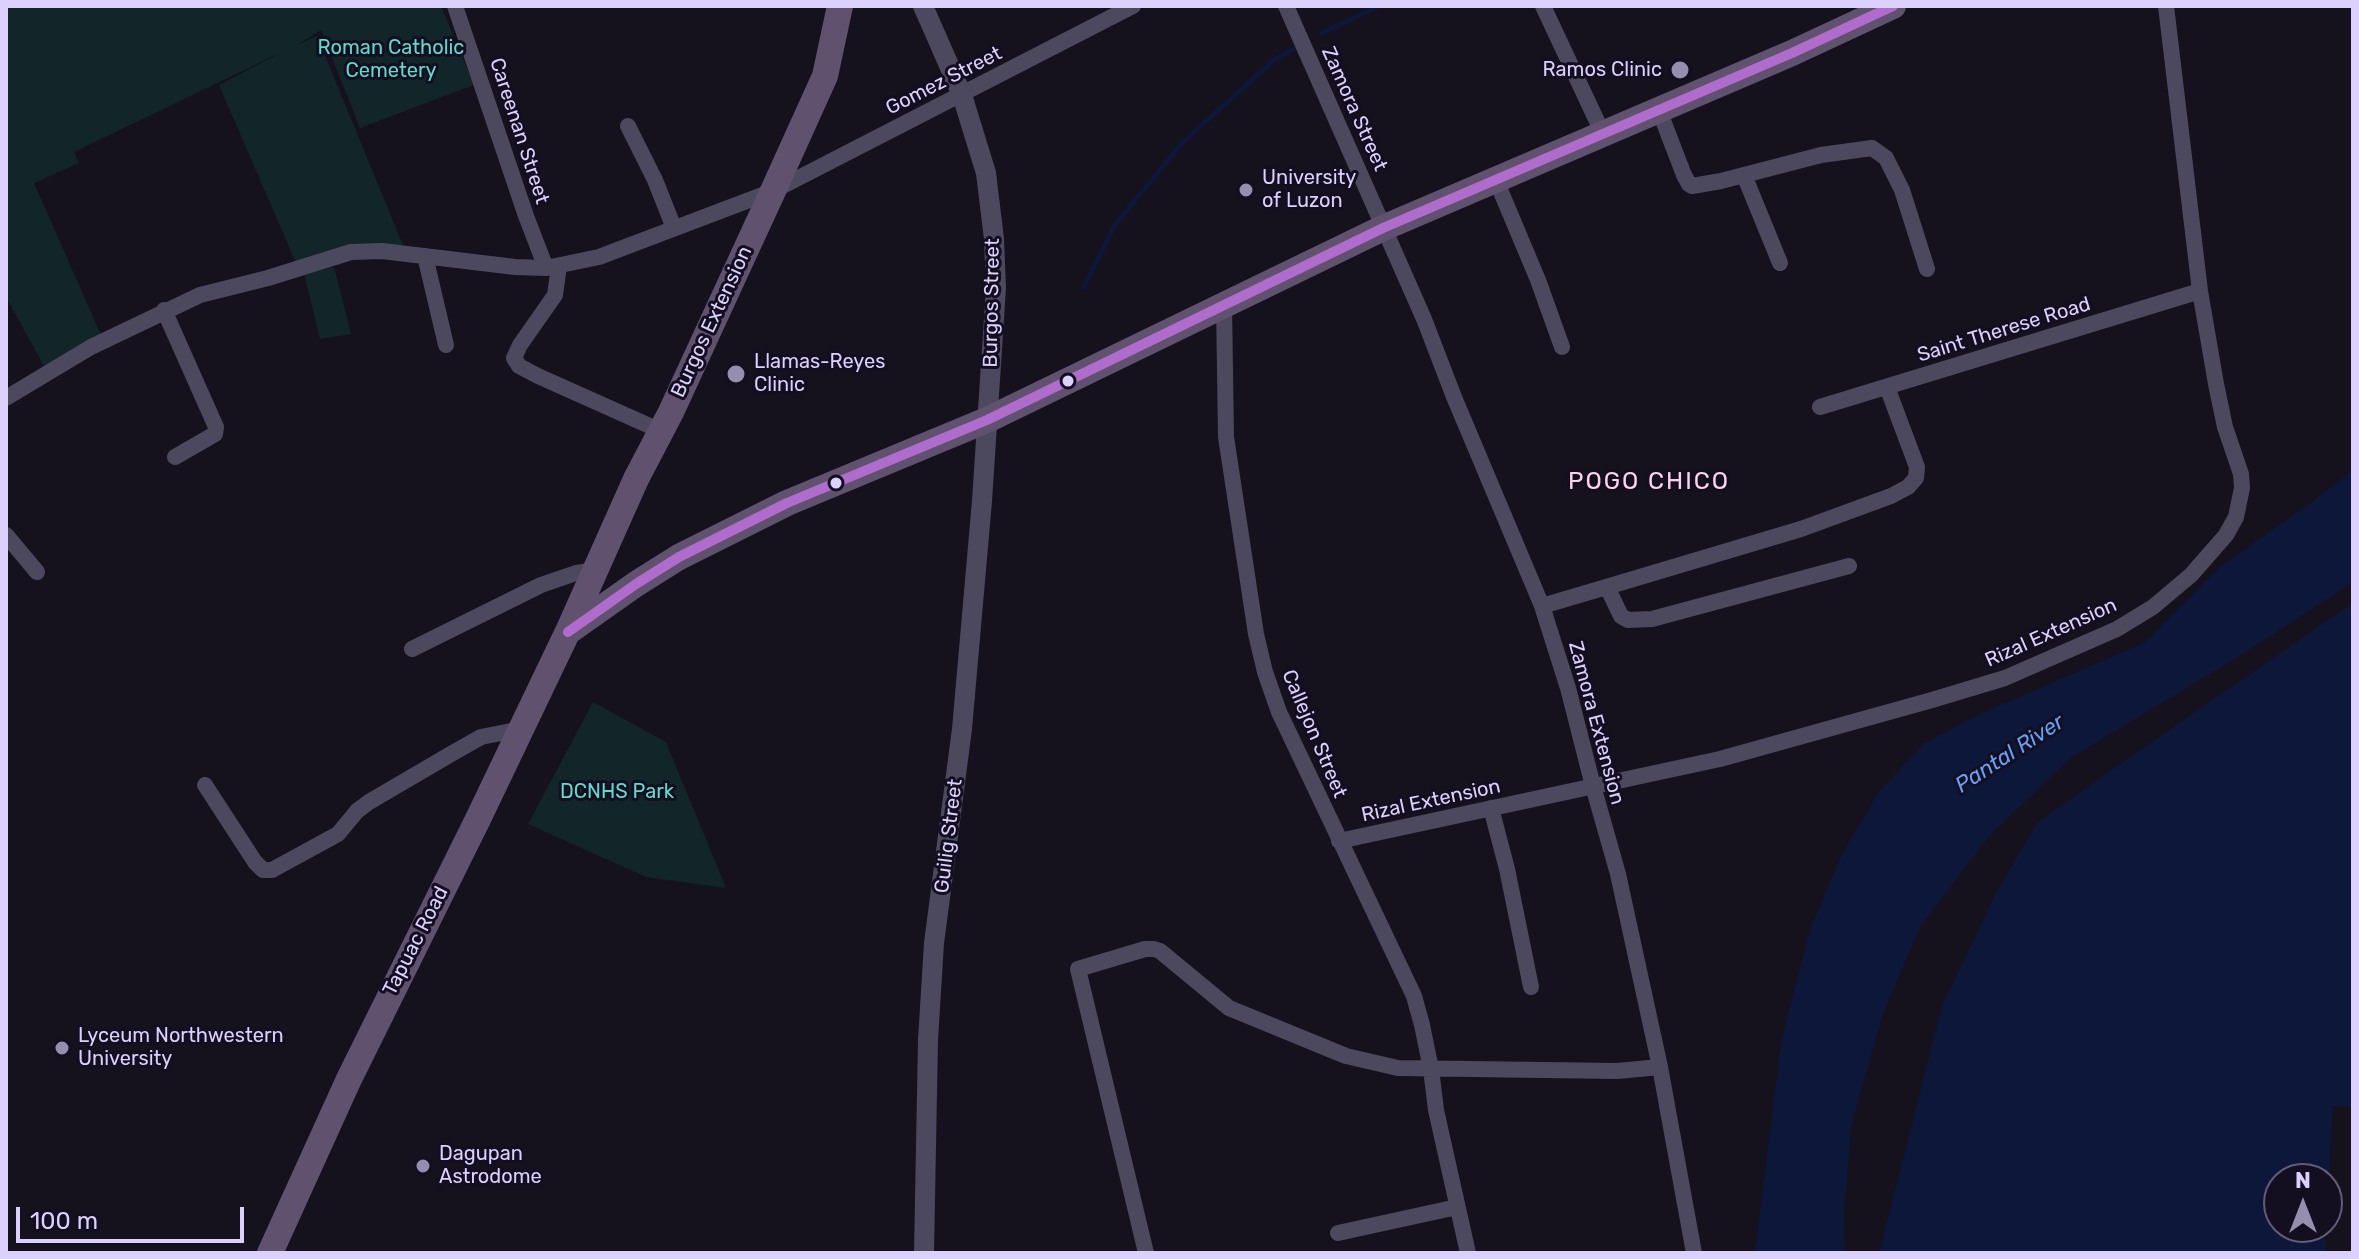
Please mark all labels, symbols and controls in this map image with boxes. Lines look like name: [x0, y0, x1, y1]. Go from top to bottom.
park label: Roman Catholic Cemetery: [318, 36, 464, 83]
street label: Gomez Street: [882, 41, 1006, 121]
street label: Zamora Street: [1316, 43, 1392, 175]
street label: Careenan Street: [484, 55, 554, 207]
place label: Ramos Clinic: [1542, 58, 1662, 82]
marker: Ramos Clinic: [1669, 59, 1691, 81]
place label: University of Luzon: [1262, 166, 1356, 213]
marker: University of Luzon: [1237, 181, 1255, 199]
street label: Burgos Street: [979, 238, 1005, 368]
street label: Burgos Extension: [666, 243, 758, 401]
street label: Saint Therese Road: [1914, 292, 2094, 368]
place label: Llamas-Reyes Clinic: [754, 350, 885, 397]
marker: Llamas-Reyes Clinic: [725, 363, 747, 385]
unlabelled marker: [1060, 373, 1076, 389]
district label: POGO CHICO: [1568, 468, 1730, 496]
unlabelled marker: [828, 475, 844, 491]
street label: Rizal Extension: [1981, 593, 2121, 673]
street label: Zamora Extension: [1563, 639, 1629, 807]
street label: Callejon Street: [1276, 666, 1352, 802]
water label: Pantal River: [1951, 709, 2069, 799]
street label: Rizal Extension: [1359, 775, 1503, 827]
street label: Guilig Street: [930, 778, 968, 894]
park label: DCNHS Park: [560, 780, 674, 804]
street label: Tapuac Road: [378, 882, 454, 1000]
place label: Lyceum Northwestern University: [78, 1024, 284, 1071]
marker: Lyceum Northwestern University: [53, 1039, 71, 1057]
place label: Dagupan Astrodome: [439, 1142, 542, 1189]
marker: Dagupan Astrodome: [414, 1157, 432, 1175]
north arrow: [2263, 1163, 2343, 1243]
text: N: [2295, 1167, 2311, 1194]
scale bar: [20, 1191, 248, 1241]
text: 100 m: [30, 1207, 98, 1235]

